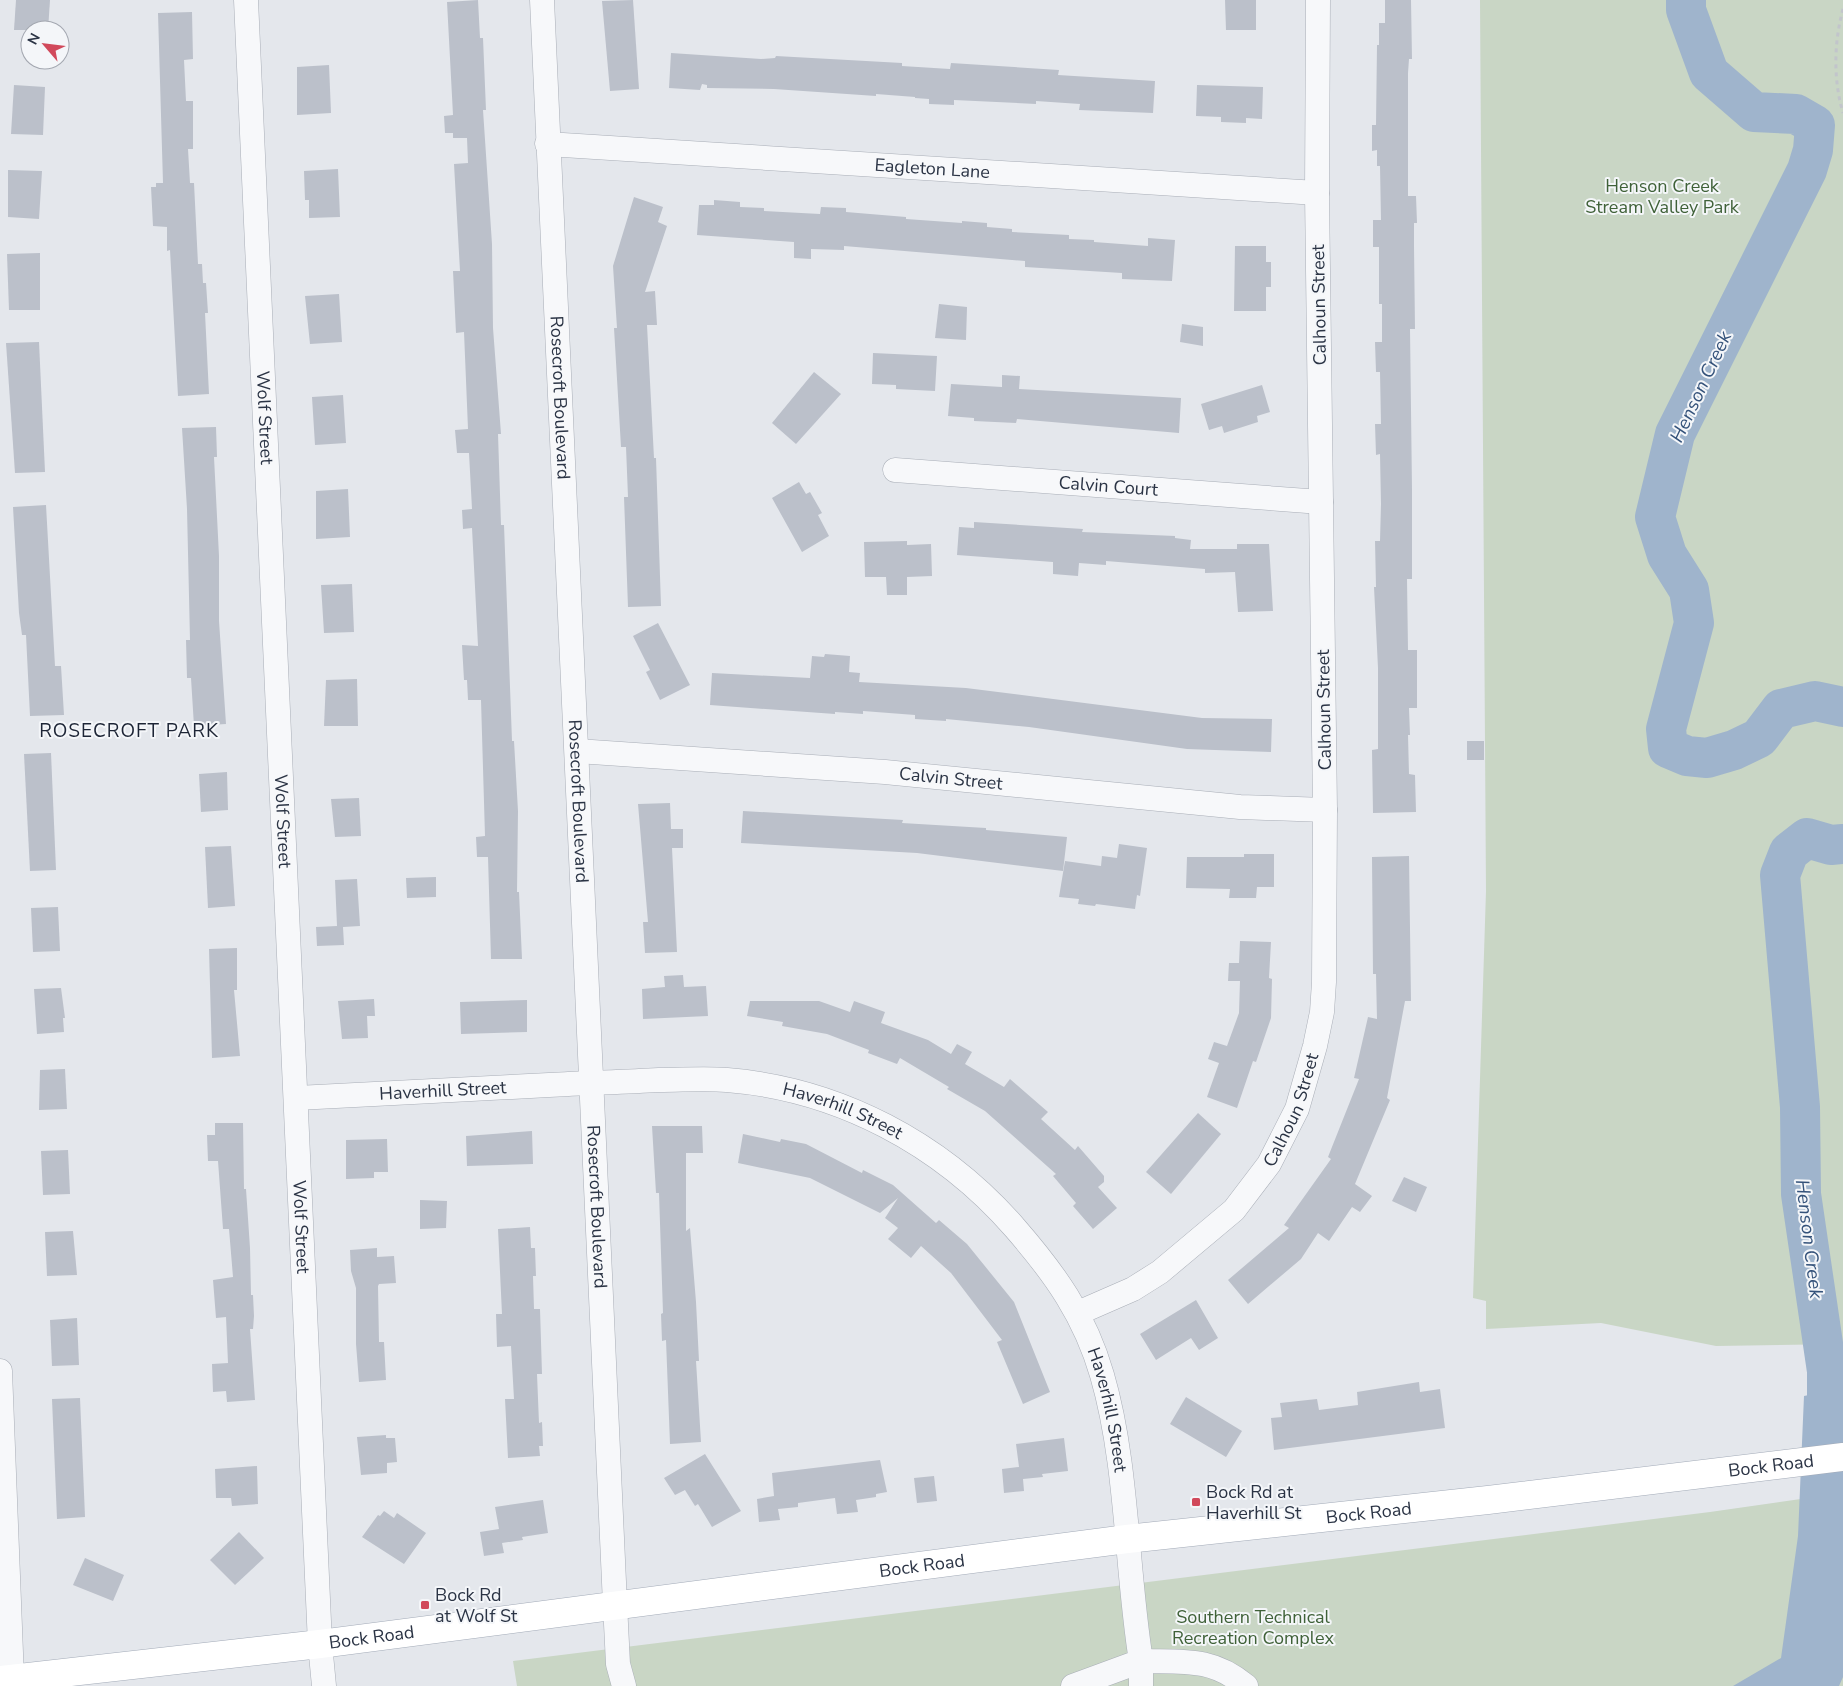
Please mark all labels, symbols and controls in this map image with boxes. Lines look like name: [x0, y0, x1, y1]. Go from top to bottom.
north arrow: [20, 20, 70, 70]
text: N: [23, 30, 45, 48]
street label: Eagleton Lane: [874, 153, 991, 184]
park label: Henson Creek Stream Valley Park: [1585, 174, 1740, 219]
street label: Calhoun Street: [1306, 244, 1332, 366]
street label: Rosecroft Boulevard: [544, 315, 576, 480]
water label: Henson Creek: [1664, 327, 1738, 447]
street label: Wolf Street: [251, 370, 279, 466]
street label: Calvin Court: [1058, 470, 1160, 502]
street label: Calhoun Street: [1311, 649, 1337, 771]
district label: ROSECROFT PARK: [39, 718, 219, 744]
street label: Rosecroft Boulevard: [563, 719, 594, 884]
street label: Calvin Street: [898, 761, 1005, 796]
street label: Wolf Street: [269, 774, 297, 869]
street label: Calhoun Street: [1257, 1050, 1325, 1171]
street label: Haverhill Street: [379, 1075, 508, 1106]
street label: Haverhill Street: [780, 1077, 908, 1145]
street label: Rosecroft Boulevard: [581, 1124, 613, 1289]
water label: Henson Creek: [1789, 1178, 1829, 1301]
street label: Wolf Street: [287, 1179, 315, 1275]
street label: Haverhill Street: [1082, 1344, 1133, 1474]
street label: Bock Road: [1727, 1449, 1815, 1483]
place label: Bock Rd at Haverhill St: [1206, 1480, 1302, 1525]
marker: Bock Rd at Haverhill St: [1190, 1496, 1202, 1508]
street label: Bock Road: [1325, 1496, 1413, 1529]
street label: Bock Road: [878, 1548, 966, 1583]
place label: Bock Rd at Wolf St: [435, 1583, 518, 1628]
marker: Bock Rd at Wolf St: [419, 1599, 431, 1611]
park label: Southern Technical Recreation Complex: [1172, 1605, 1335, 1650]
street label: Bock Road: [327, 1620, 416, 1655]

